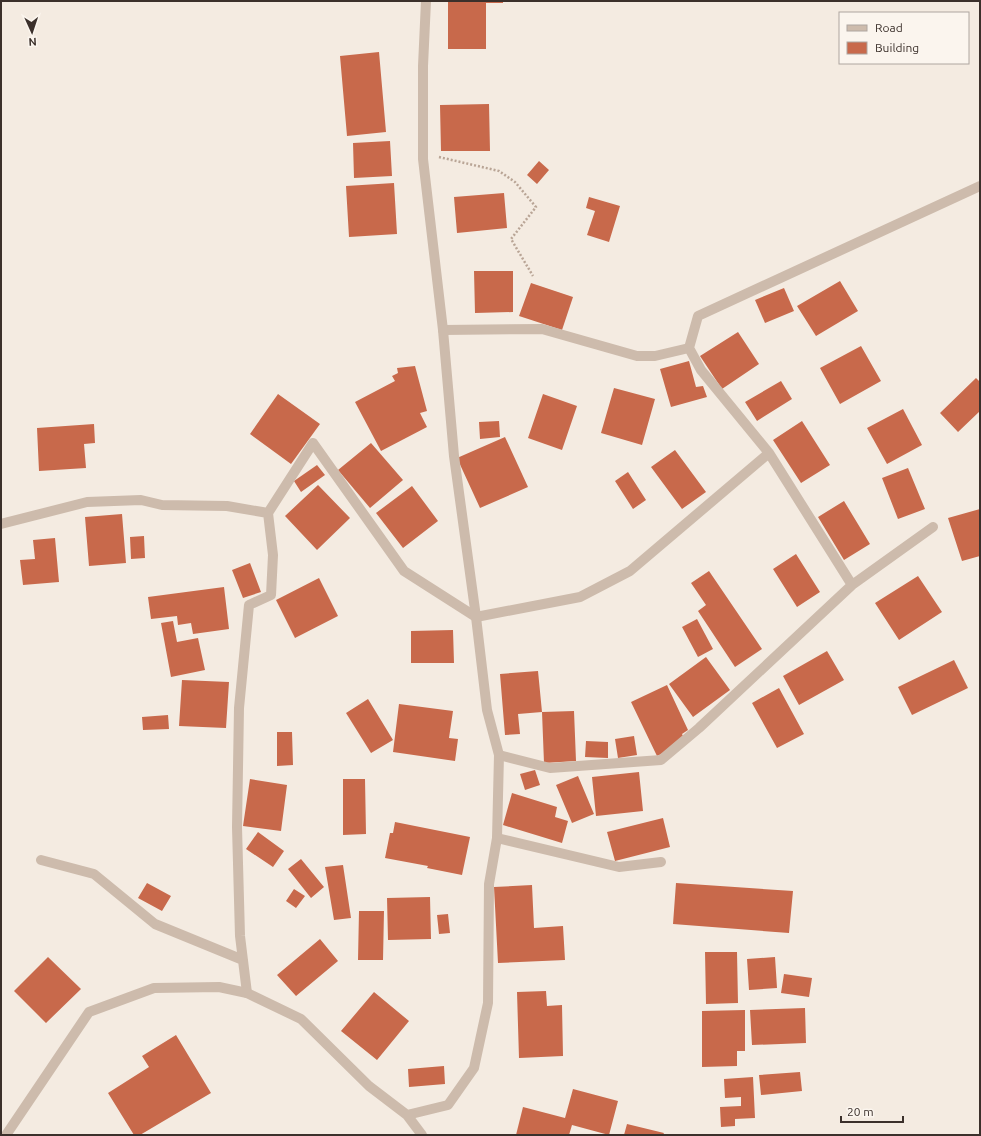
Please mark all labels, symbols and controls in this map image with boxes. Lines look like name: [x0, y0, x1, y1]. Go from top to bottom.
north arrow: [12, 12, 52, 52]
legend: [839, 12, 969, 64]
text: Road: [875, 21, 903, 34]
text: N: [28, 36, 37, 48]
text: Building: [875, 41, 919, 54]
scale bar: [841, 1098, 903, 1124]
text: 20 m: [847, 1105, 874, 1118]

